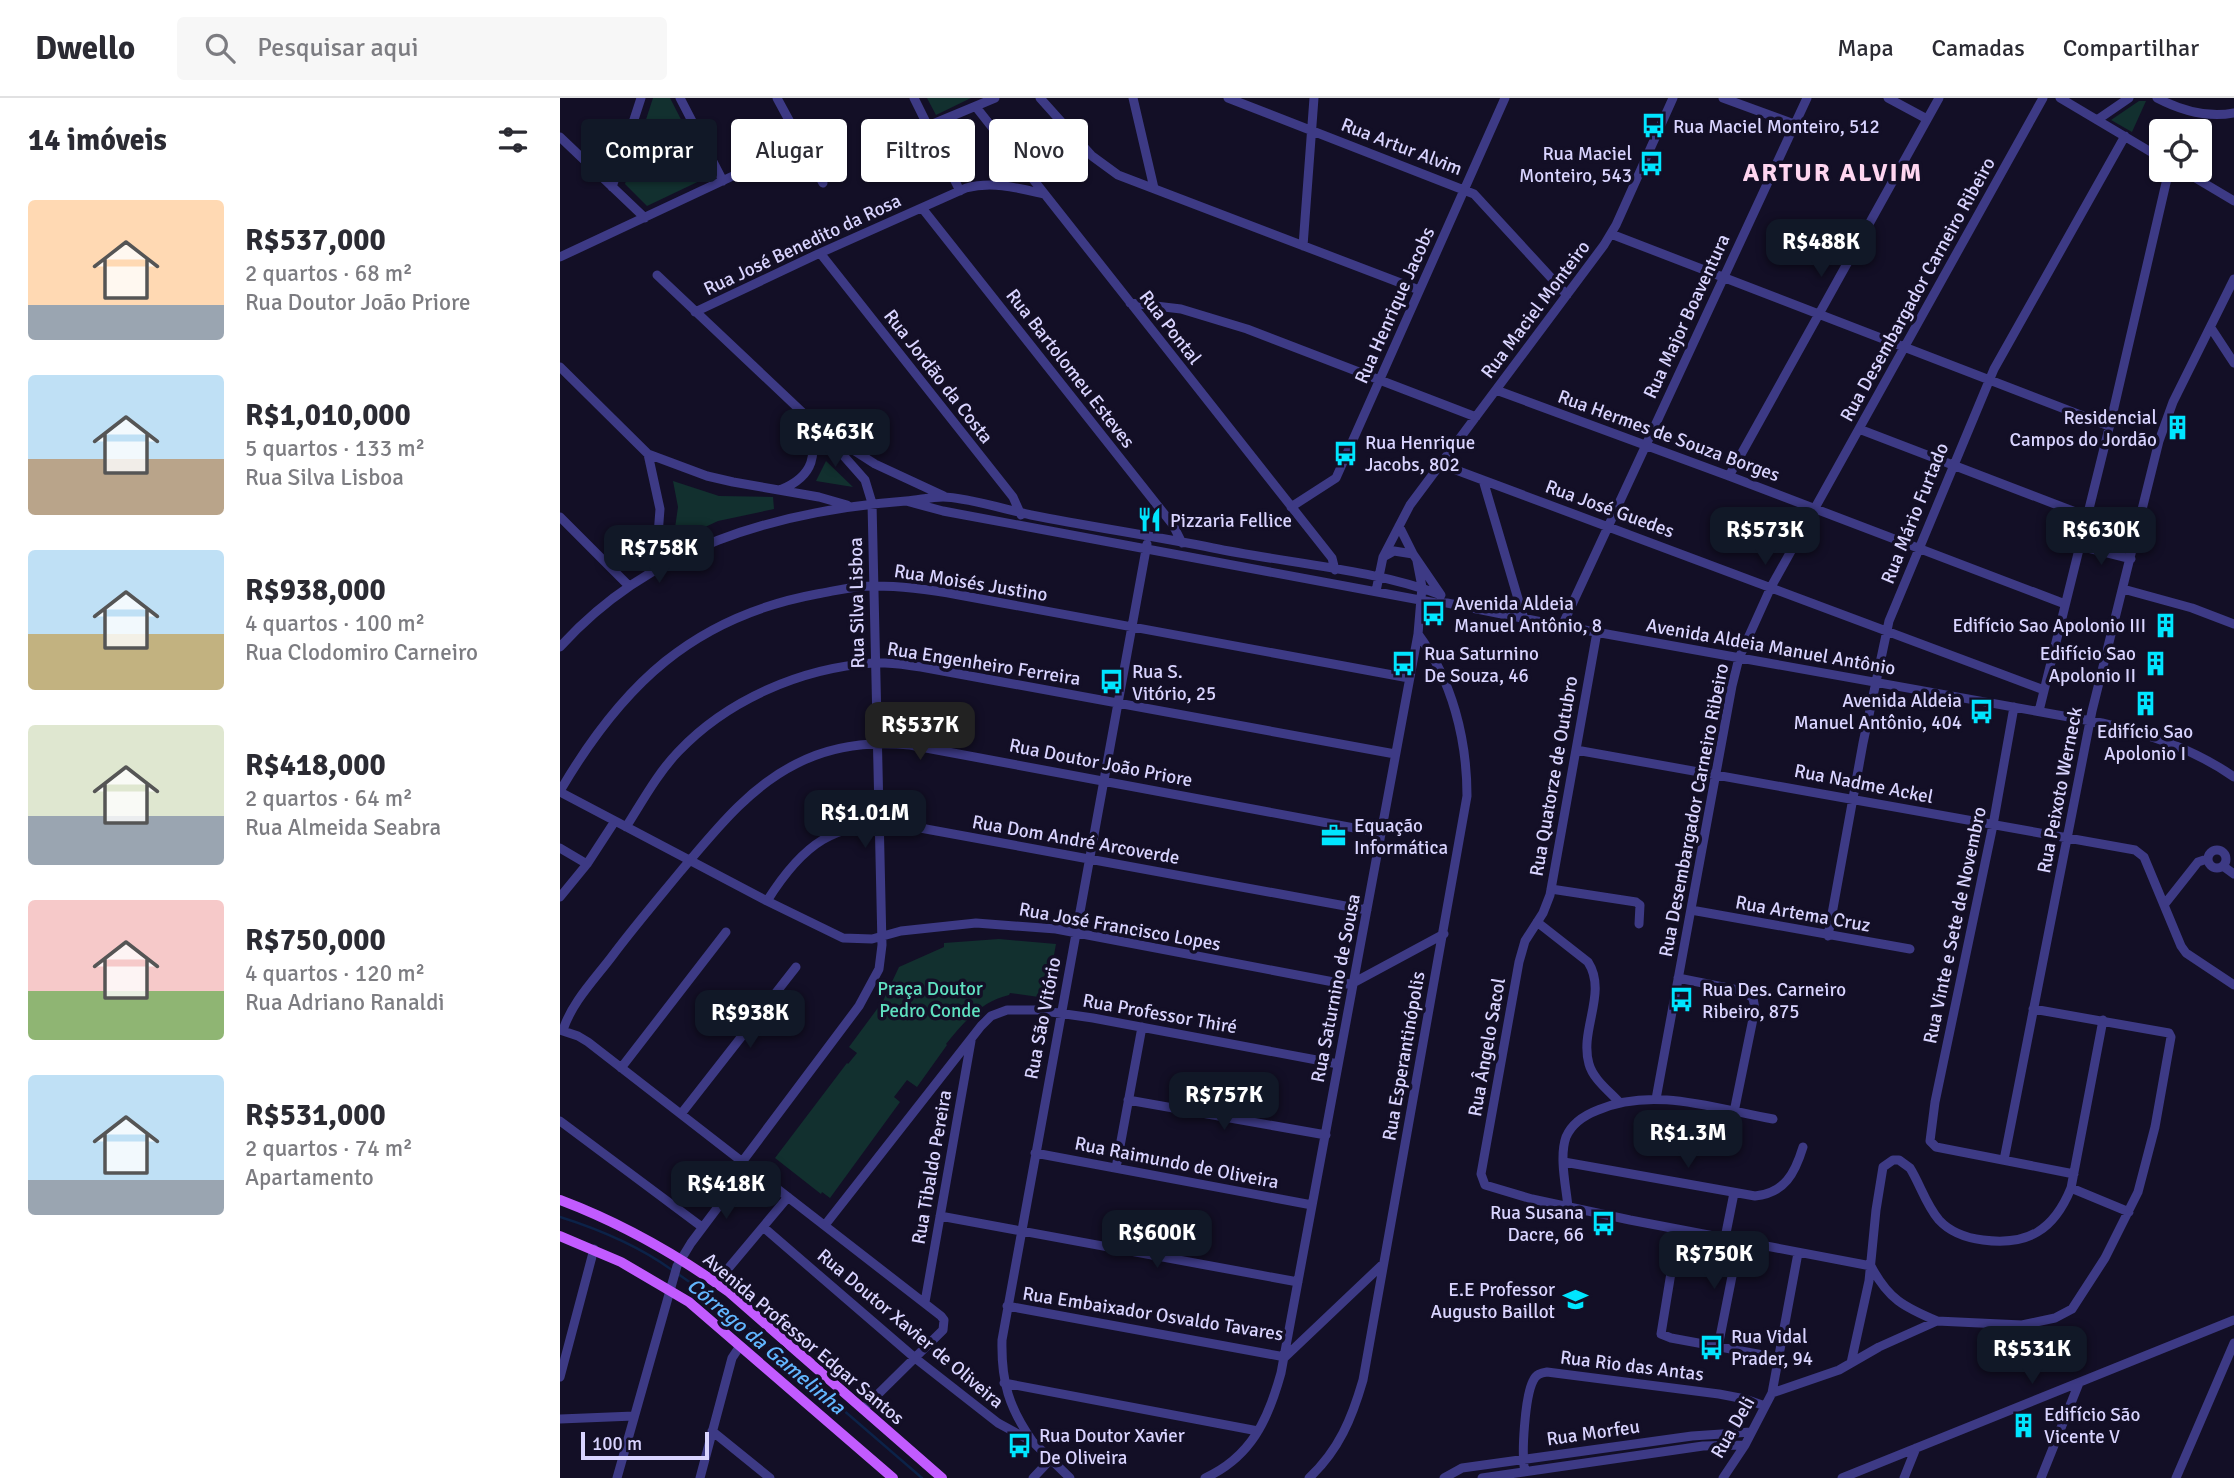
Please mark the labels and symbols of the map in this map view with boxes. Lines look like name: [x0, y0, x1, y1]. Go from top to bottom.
bus stop icon: Rua Maciel Monteiro, 512: [1639, 112, 1667, 140]
street label: Rua Artur Alvim: [1338, 113, 1466, 181]
place label: Rua Maciel Monteiro, 512: [1673, 115, 1880, 139]
place label: Rua Maciel Monteiro, 543: [1519, 142, 1632, 188]
bus stop icon: Rua Maciel Monteiro, 543: [1638, 150, 1666, 178]
street label: Rua Desembargador Carneiro Ribeiro: [1835, 153, 2001, 426]
district label: ARTUR ALVIM: [1743, 157, 1923, 189]
street label: Rua José Benedito da Rosa: [700, 189, 905, 301]
pin: R$488K: [1764, 220, 1878, 279]
street label: Rua Henrique Jacobs: [1350, 223, 1440, 388]
street label: Rua Major Boaventura: [1638, 230, 1736, 403]
street label: Rua Maciel Monteiro: [1476, 236, 1596, 383]
street label: Rua Bartolomeu Esteves: [1001, 284, 1140, 453]
street label: Rua Pontal: [1134, 286, 1207, 370]
street label: Rua Jordão da Costa: [878, 305, 998, 449]
street label: Rua Hermes de Souza Borges: [1554, 385, 1783, 487]
place label: Residencial Campos do Jordão: [2010, 406, 2157, 452]
pin: R$463K: [778, 410, 892, 469]
building icon: Residencial Campos do Jordão: [2163, 414, 2191, 442]
place label: Rua Henrique Jacobs, 802: [1365, 431, 1475, 477]
bus stop icon: Rua Henrique Jacobs, 802: [1331, 439, 1359, 467]
street label: Rua Mário Furtado: [1876, 439, 1954, 587]
street label: Rua José Guedes: [1542, 474, 1677, 543]
restaurant icon: Pizzaria Fellice: [1136, 506, 1164, 534]
pin: R$573K: [1708, 508, 1822, 567]
pin: R$630K: [2044, 508, 2158, 567]
place label: Pizzaria Fellice: [1170, 509, 1292, 533]
pin: R$758K: [602, 526, 716, 585]
street label: Rua Silva Lisboa: [844, 537, 870, 669]
street label: Rua Moisés Justino: [892, 559, 1050, 607]
place label: Avenida Aldeia Manuel Antônio, 8: [1454, 592, 1602, 638]
bus stop icon: Avenida Aldeia Manuel Antônio, 8: [1420, 600, 1448, 628]
building icon: Edifício Sao Apolonio III: [2152, 611, 2180, 639]
street label: Avenida Aldeia Manuel Antônio: [1644, 613, 1897, 681]
place label: Edifício Sao Apolonio III: [1952, 614, 2146, 638]
street label: Rua Engenheiro Ferreira: [885, 637, 1082, 691]
place label: Rua Saturnino De Souza, 46: [1424, 642, 1539, 688]
place label: Edifício Sao Apolonio II: [2040, 642, 2136, 688]
bus stop icon: Rua Saturnino De Souza, 46: [1390, 650, 1418, 678]
building icon: Edifício Sao Apolonio II: [2142, 650, 2170, 678]
place label: Rua S. Vitório, 25: [1132, 660, 1216, 706]
street label: Rua Desembargador Carneiro Ribeiro: [1654, 661, 1734, 959]
bus stop icon: Rua S. Vitório, 25: [1098, 668, 1126, 696]
street label: Rua Quatorze de Outubro: [1525, 674, 1583, 878]
place label: Avenida Aldeia Manuel Antônio, 404: [1793, 689, 1962, 735]
building icon: Edifício Sao Apolonio I: [2131, 689, 2159, 717]
bus stop icon: Avenida Aldeia Manuel Antônio, 404: [1968, 697, 1996, 725]
pin: R$537K: [863, 702, 977, 762]
street label: Rua Peixoto Werneck: [2032, 705, 2088, 875]
place label: Edifício Sao Apolonio I: [2097, 720, 2193, 766]
street label: Rua Doutor João Priore: [1007, 733, 1195, 793]
street label: Rua Nadme Ackel: [1792, 759, 1935, 809]
pin: R$1.01M: [800, 790, 930, 850]
street label: Rua Vinte e Sete de Novembro: [1918, 804, 1992, 1046]
street label: Rua Dom André Arcoverde: [970, 810, 1181, 870]
place label: Equação Informática: [1354, 814, 1448, 860]
office icon: Equação Informática: [1320, 822, 1348, 850]
street label: Rua Artema Cruz: [1734, 890, 1872, 938]
street label: Rua Saturnino de Sousa: [1306, 892, 1366, 1085]
street label: Rua José Francisco Lopes: [1017, 897, 1223, 957]
street label: Rua São Vitório: [1019, 955, 1067, 1081]
street label: Rua Esperantinópolis: [1377, 969, 1431, 1143]
street label: Rua Ângelo Sacol: [1463, 976, 1511, 1118]
park label: Praça Doutor Pedro Conde: [877, 977, 983, 1023]
place label: Rua Des. Carneiro Ribeiro, 875: [1702, 978, 1846, 1024]
bus stop icon: Rua Des. Carneiro Ribeiro, 875: [1668, 986, 1696, 1014]
street label: Rua Professor Thiré: [1081, 989, 1239, 1039]
pin: R$938K: [693, 990, 807, 1050]
pin: R$757K: [1167, 1072, 1281, 1132]
street label: Rua Tibaldo Pereira: [907, 1088, 957, 1246]
pin: R$1.3M: [1631, 1110, 1745, 1170]
street label: Rua Raimundo de Oliveira: [1073, 1131, 1281, 1195]
pin: R$418K: [669, 1162, 783, 1221]
place label: Rua Susana Dacre, 66: [1490, 1201, 1584, 1247]
bus stop icon: Rua Susana Dacre, 66: [1590, 1209, 1618, 1237]
pin: R$600K: [1100, 1210, 1214, 1270]
pin: R$750K: [1657, 1232, 1771, 1291]
street label: Rua Doutor Xavier de Oliveira: [812, 1244, 1009, 1414]
street label: Avenida Professor Edgar Santos: [698, 1247, 909, 1430]
water label: Córrego da Gamelinha: [682, 1272, 852, 1421]
place label: E.E Professor Augusto Baillot: [1430, 1278, 1555, 1324]
street label: Rua Embaixador Osvaldo Tavares: [1021, 1282, 1285, 1346]
school or university icon: E.E Professor Augusto Baillot: [1561, 1286, 1589, 1314]
place label: Rua Vidal Prader, 94: [1731, 1325, 1813, 1371]
pin: R$531K: [1975, 1326, 2089, 1386]
bus stop icon: Rua Vidal Prader, 94: [1697, 1333, 1725, 1361]
street label: Rua Rio das Antas: [1559, 1345, 1705, 1387]
street label: Rua Deli: [1706, 1392, 1760, 1463]
place label: Edifício São Vicente V: [2044, 1403, 2140, 1449]
building icon: Edifício São Vicente V: [2010, 1411, 2038, 1439]
street label: Rua Morfeu: [1545, 1415, 1641, 1451]
place label: Rua Doutor Xavier De Oliveira: [1039, 1424, 1185, 1470]
scale bar: [581, 1429, 709, 1461]
bus stop icon: Rua Doutor Xavier De Oliveira: [1005, 1432, 1033, 1460]

